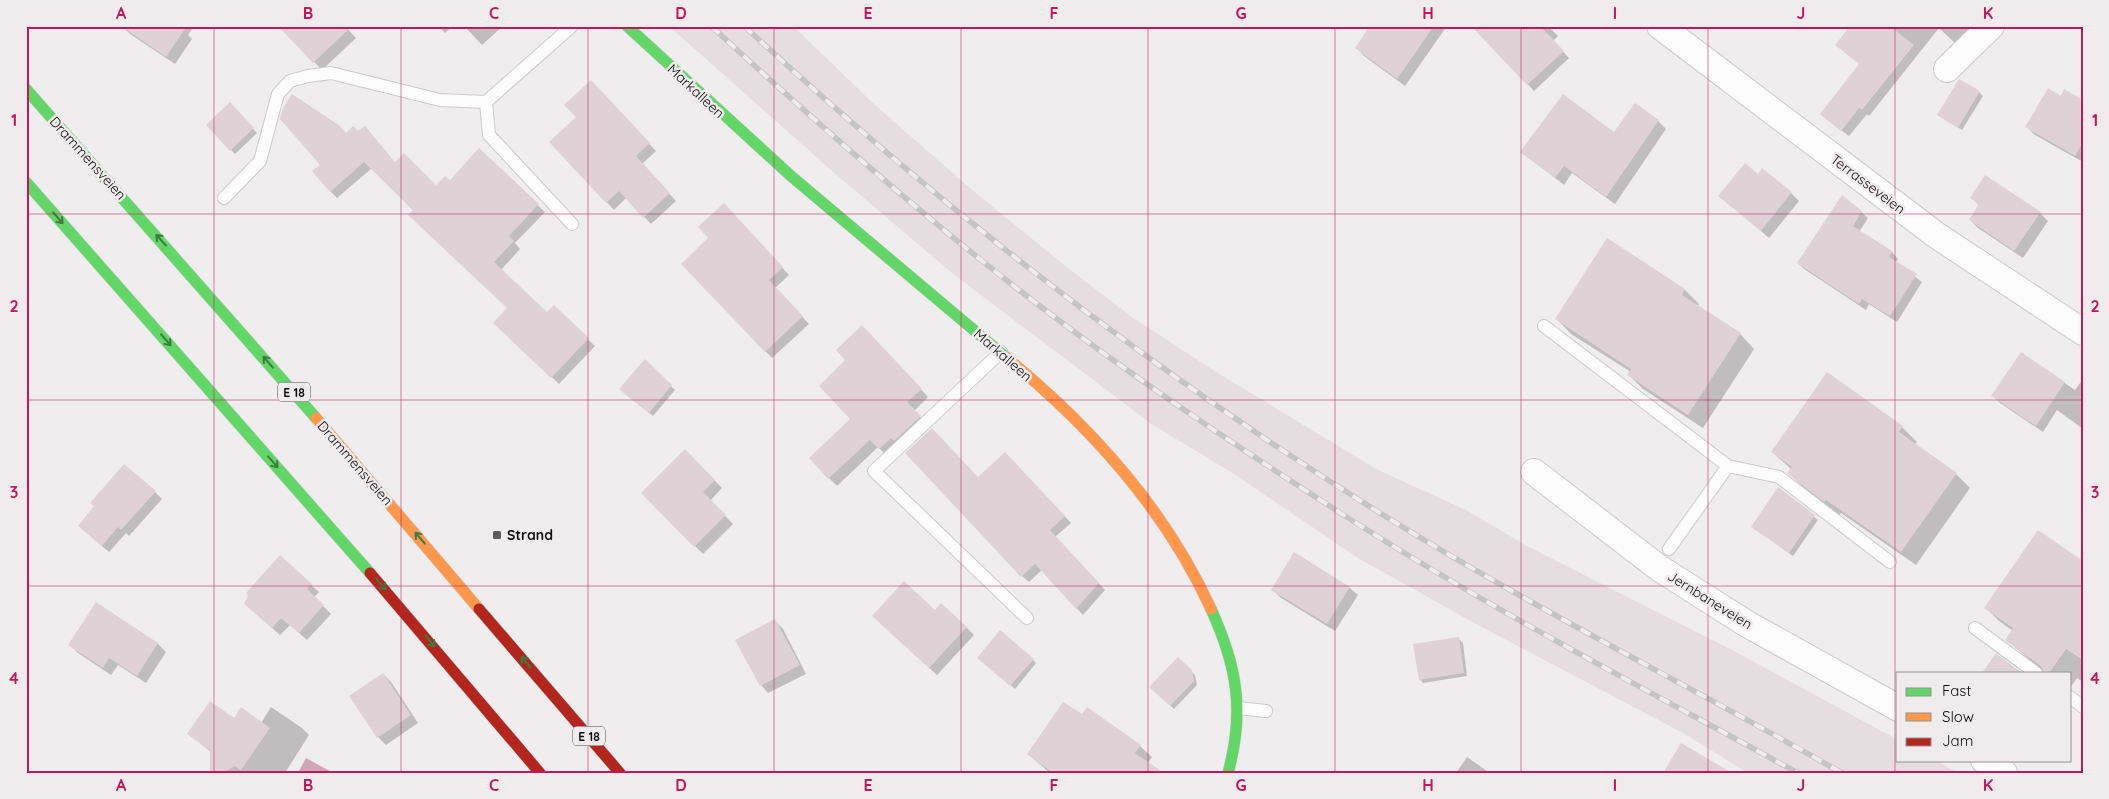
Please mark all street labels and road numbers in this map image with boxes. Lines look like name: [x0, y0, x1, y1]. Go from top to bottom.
street label: Markalleen: [664, 60, 728, 122]
street label: Drammensveien: [46, 113, 130, 203]
street label: Terrasseveien: [1827, 150, 1909, 218]
street label: Markalleen: [970, 325, 1036, 385]
road number: E 18: [278, 382, 310, 402]
street label: Drammensveien: [313, 417, 397, 509]
street label: Jernbaneveien: [1664, 567, 1756, 633]
road number: E 18: [573, 726, 605, 746]

